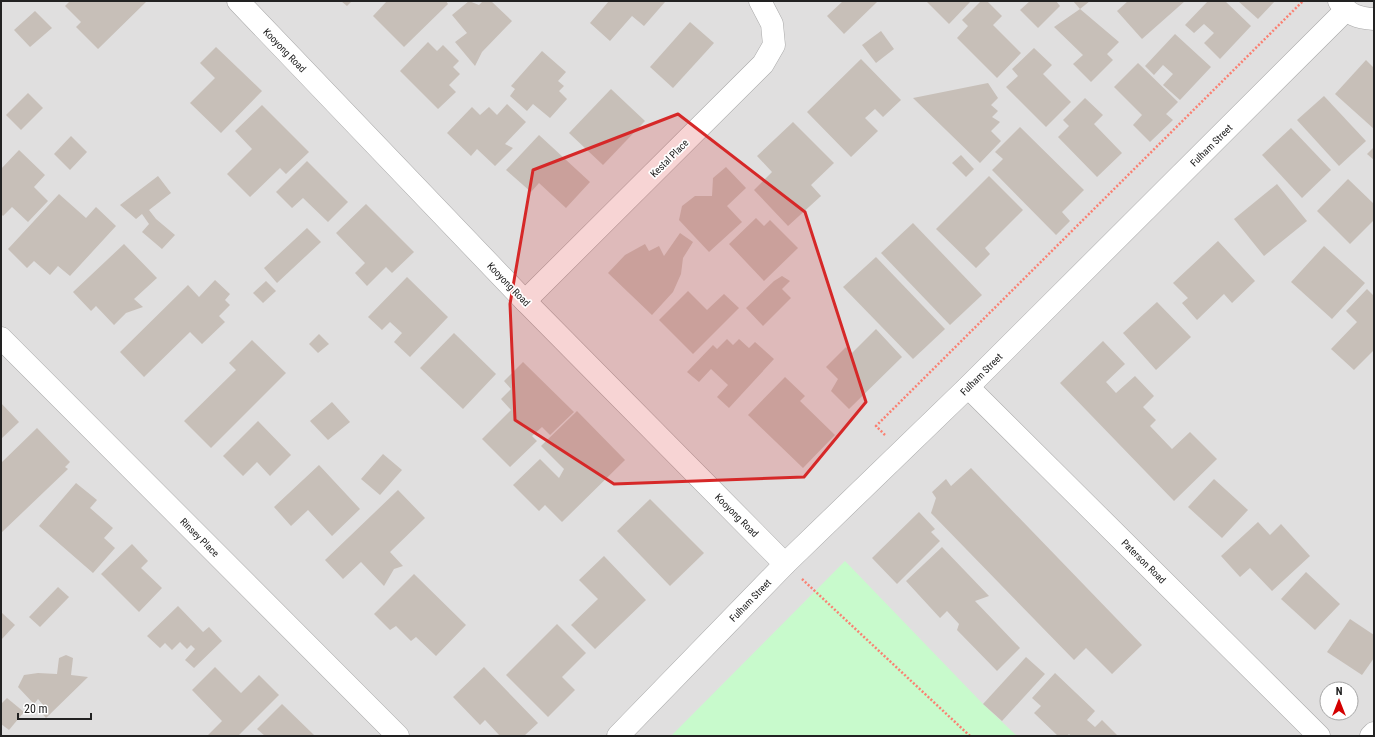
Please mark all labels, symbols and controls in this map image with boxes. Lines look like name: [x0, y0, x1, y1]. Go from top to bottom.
street label: Kooyong Road: [261, 26, 308, 75]
street label: Fulham Street: [1188, 122, 1235, 169]
street label: Kestal Place: [648, 137, 691, 180]
street label: Kooyong Road: [485, 260, 532, 309]
street label: Fulham Street: [958, 351, 1005, 398]
street label: Kooyong Road: [713, 491, 761, 539]
street label: Rinsey Place: [178, 516, 221, 559]
street label: Paterson Road: [1119, 537, 1168, 586]
street label: Fulham Street: [727, 577, 773, 624]
north arrow: [1319, 681, 1359, 721]
text: N: [1336, 685, 1343, 698]
scale bar: [18, 695, 91, 721]
text: 20 m: [24, 702, 48, 716]

